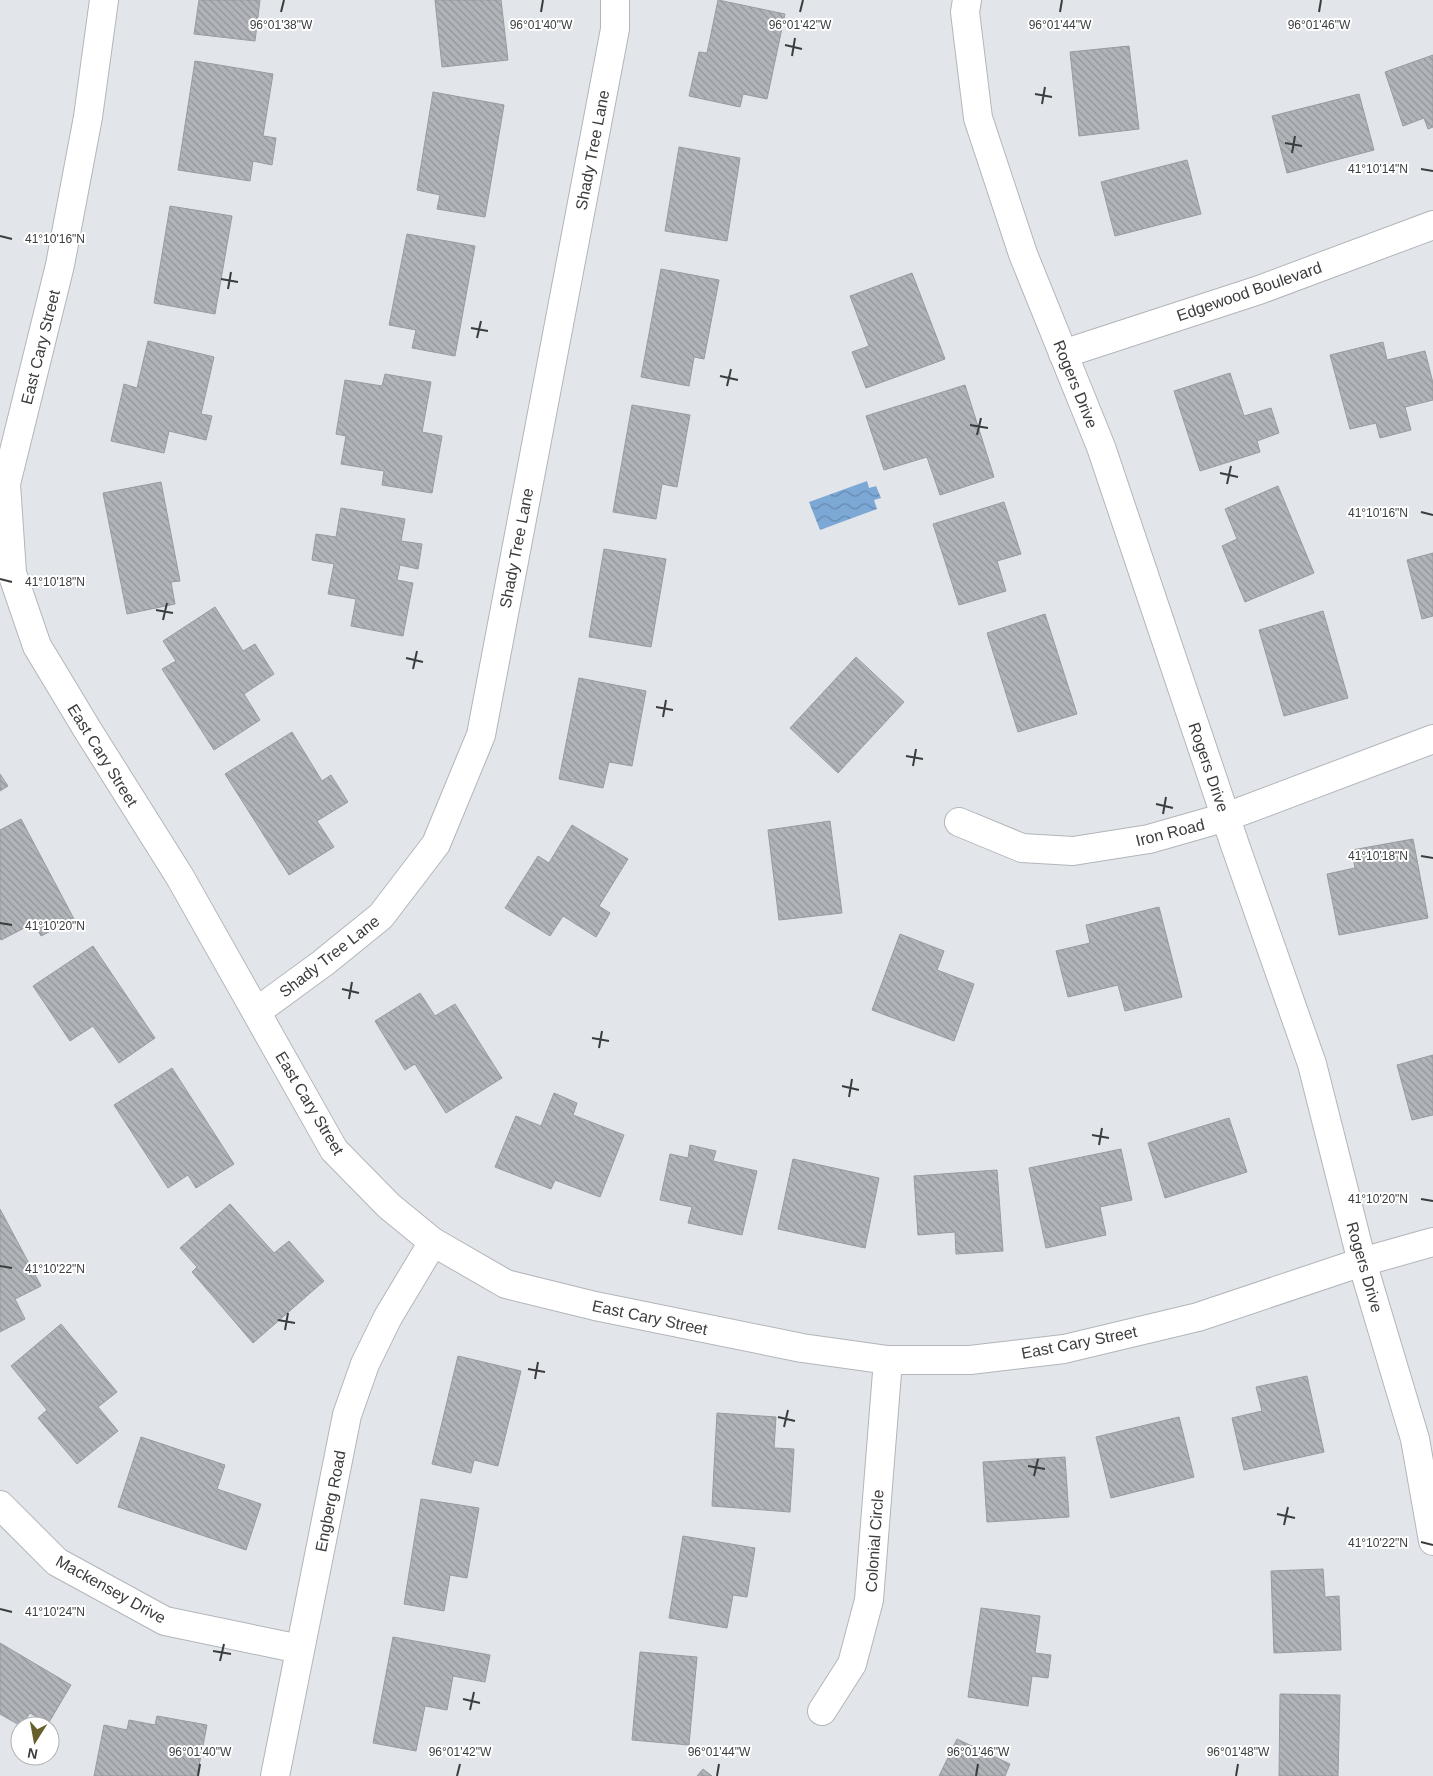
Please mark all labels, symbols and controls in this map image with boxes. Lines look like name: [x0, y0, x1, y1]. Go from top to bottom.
text: 96°01'38"W: [250, 18, 313, 32]
text: 96°01'40"W: [510, 18, 573, 32]
text: 96°01'42"W: [769, 18, 832, 32]
text: 96°01'44"W: [1029, 18, 1092, 32]
text: 96°01'46"W: [1288, 18, 1351, 32]
street label: Shady Tree Lane: [573, 89, 612, 212]
text: 41°10'14"N: [1348, 162, 1408, 176]
text: 41°10'16"N: [25, 232, 85, 246]
street label: Edgewood Boulevard: [1174, 259, 1324, 324]
street label: East Cary Street: [18, 288, 63, 406]
street label: Rogers Drive: [1050, 338, 1101, 431]
street label: Shady Tree Lane: [497, 487, 536, 610]
text: 41°10'16"N: [1348, 506, 1408, 520]
text: 41°10'18"N: [25, 575, 85, 589]
street label: East Cary Street: [64, 701, 141, 810]
street label: Rogers Drive: [1185, 720, 1232, 814]
street label: Iron Road: [1134, 816, 1206, 849]
text: 41°10'18"N: [1348, 849, 1408, 863]
street label: Shady Tree Lane: [276, 912, 383, 1001]
text: 41°10'20"N: [25, 919, 85, 933]
street label: East Cary Street: [272, 1049, 347, 1158]
text: 41°10'20"N: [1348, 1192, 1408, 1206]
street label: Rogers Drive: [1343, 1220, 1386, 1314]
text: 41°10'22"N: [25, 1262, 85, 1276]
street label: East Cary Street: [591, 1297, 710, 1338]
street label: East Cary Street: [1020, 1323, 1139, 1362]
street label: Engberg Road: [312, 1449, 349, 1553]
street label: Colonial Circle: [862, 1489, 887, 1593]
text: 41°10'22"N: [1348, 1536, 1408, 1550]
street label: Mackensey Drive: [53, 1552, 169, 1627]
text: 41°10'24"N: [25, 1605, 85, 1619]
north arrow: [10, 1716, 60, 1766]
text: N: [26, 1745, 39, 1763]
text: 96°01'40"W: [169, 1745, 232, 1759]
text: 96°01'42"W: [429, 1745, 492, 1759]
text: 96°01'44"W: [688, 1745, 751, 1759]
text: 96°01'46"W: [947, 1745, 1010, 1759]
text: 96°01'48"W: [1207, 1745, 1270, 1759]

